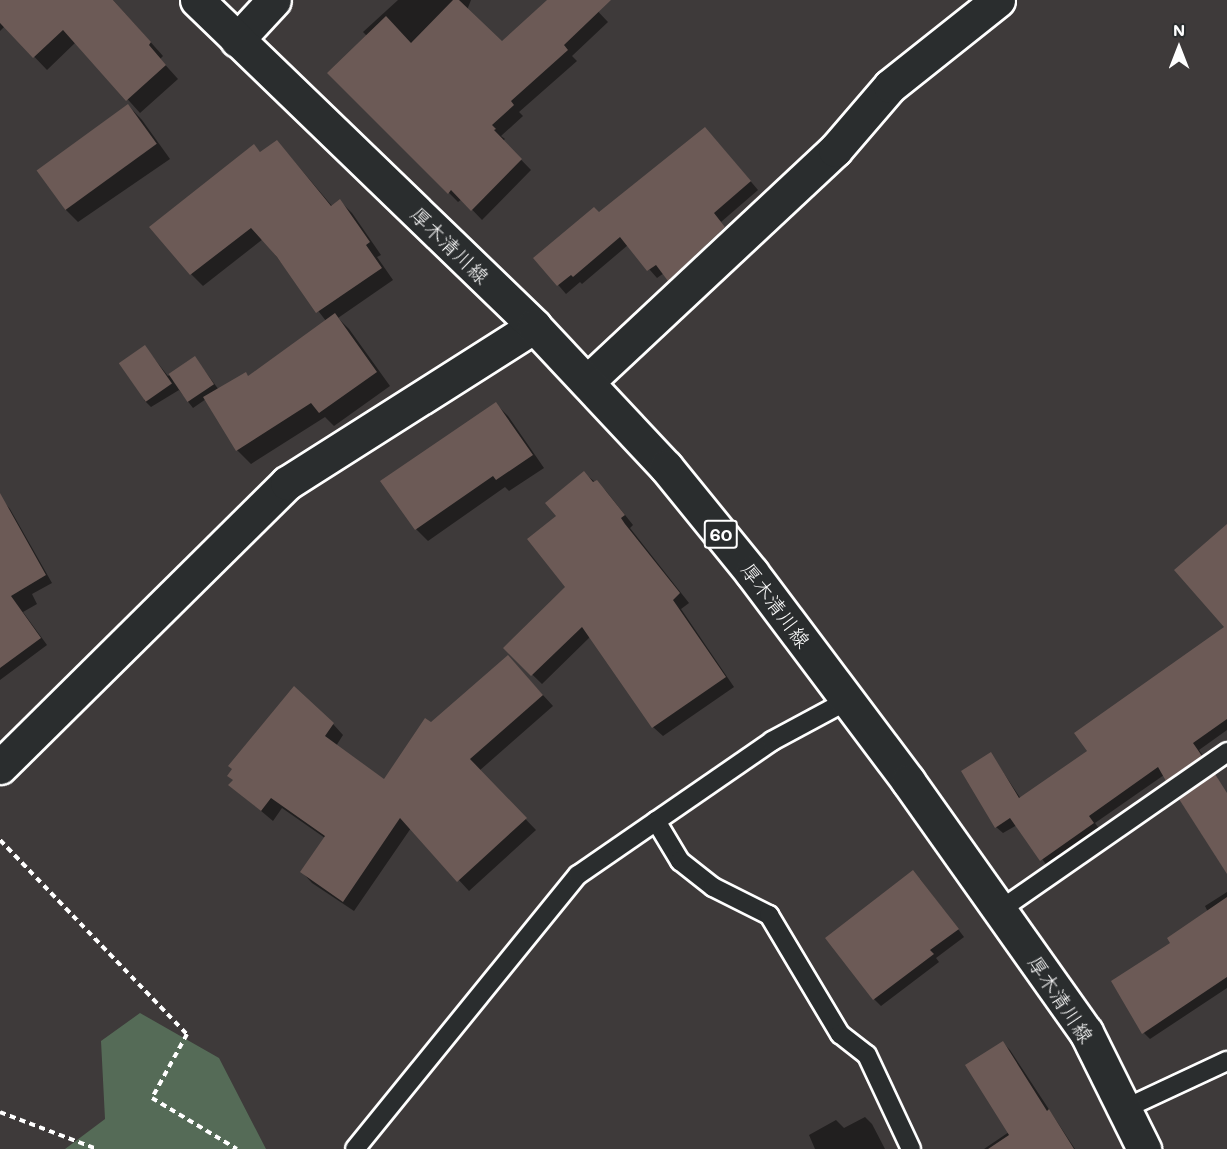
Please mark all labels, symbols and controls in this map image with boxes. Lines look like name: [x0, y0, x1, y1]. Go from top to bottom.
north arrow: [1149, 18, 1209, 78]
text: N: [1173, 19, 1185, 40]
street label: 厚木清川線: [406, 202, 494, 288]
road number: 60: [703, 519, 739, 549]
street label: 厚木清川線: [736, 558, 816, 652]
street label: 厚木清川線: [1023, 951, 1099, 1047]

